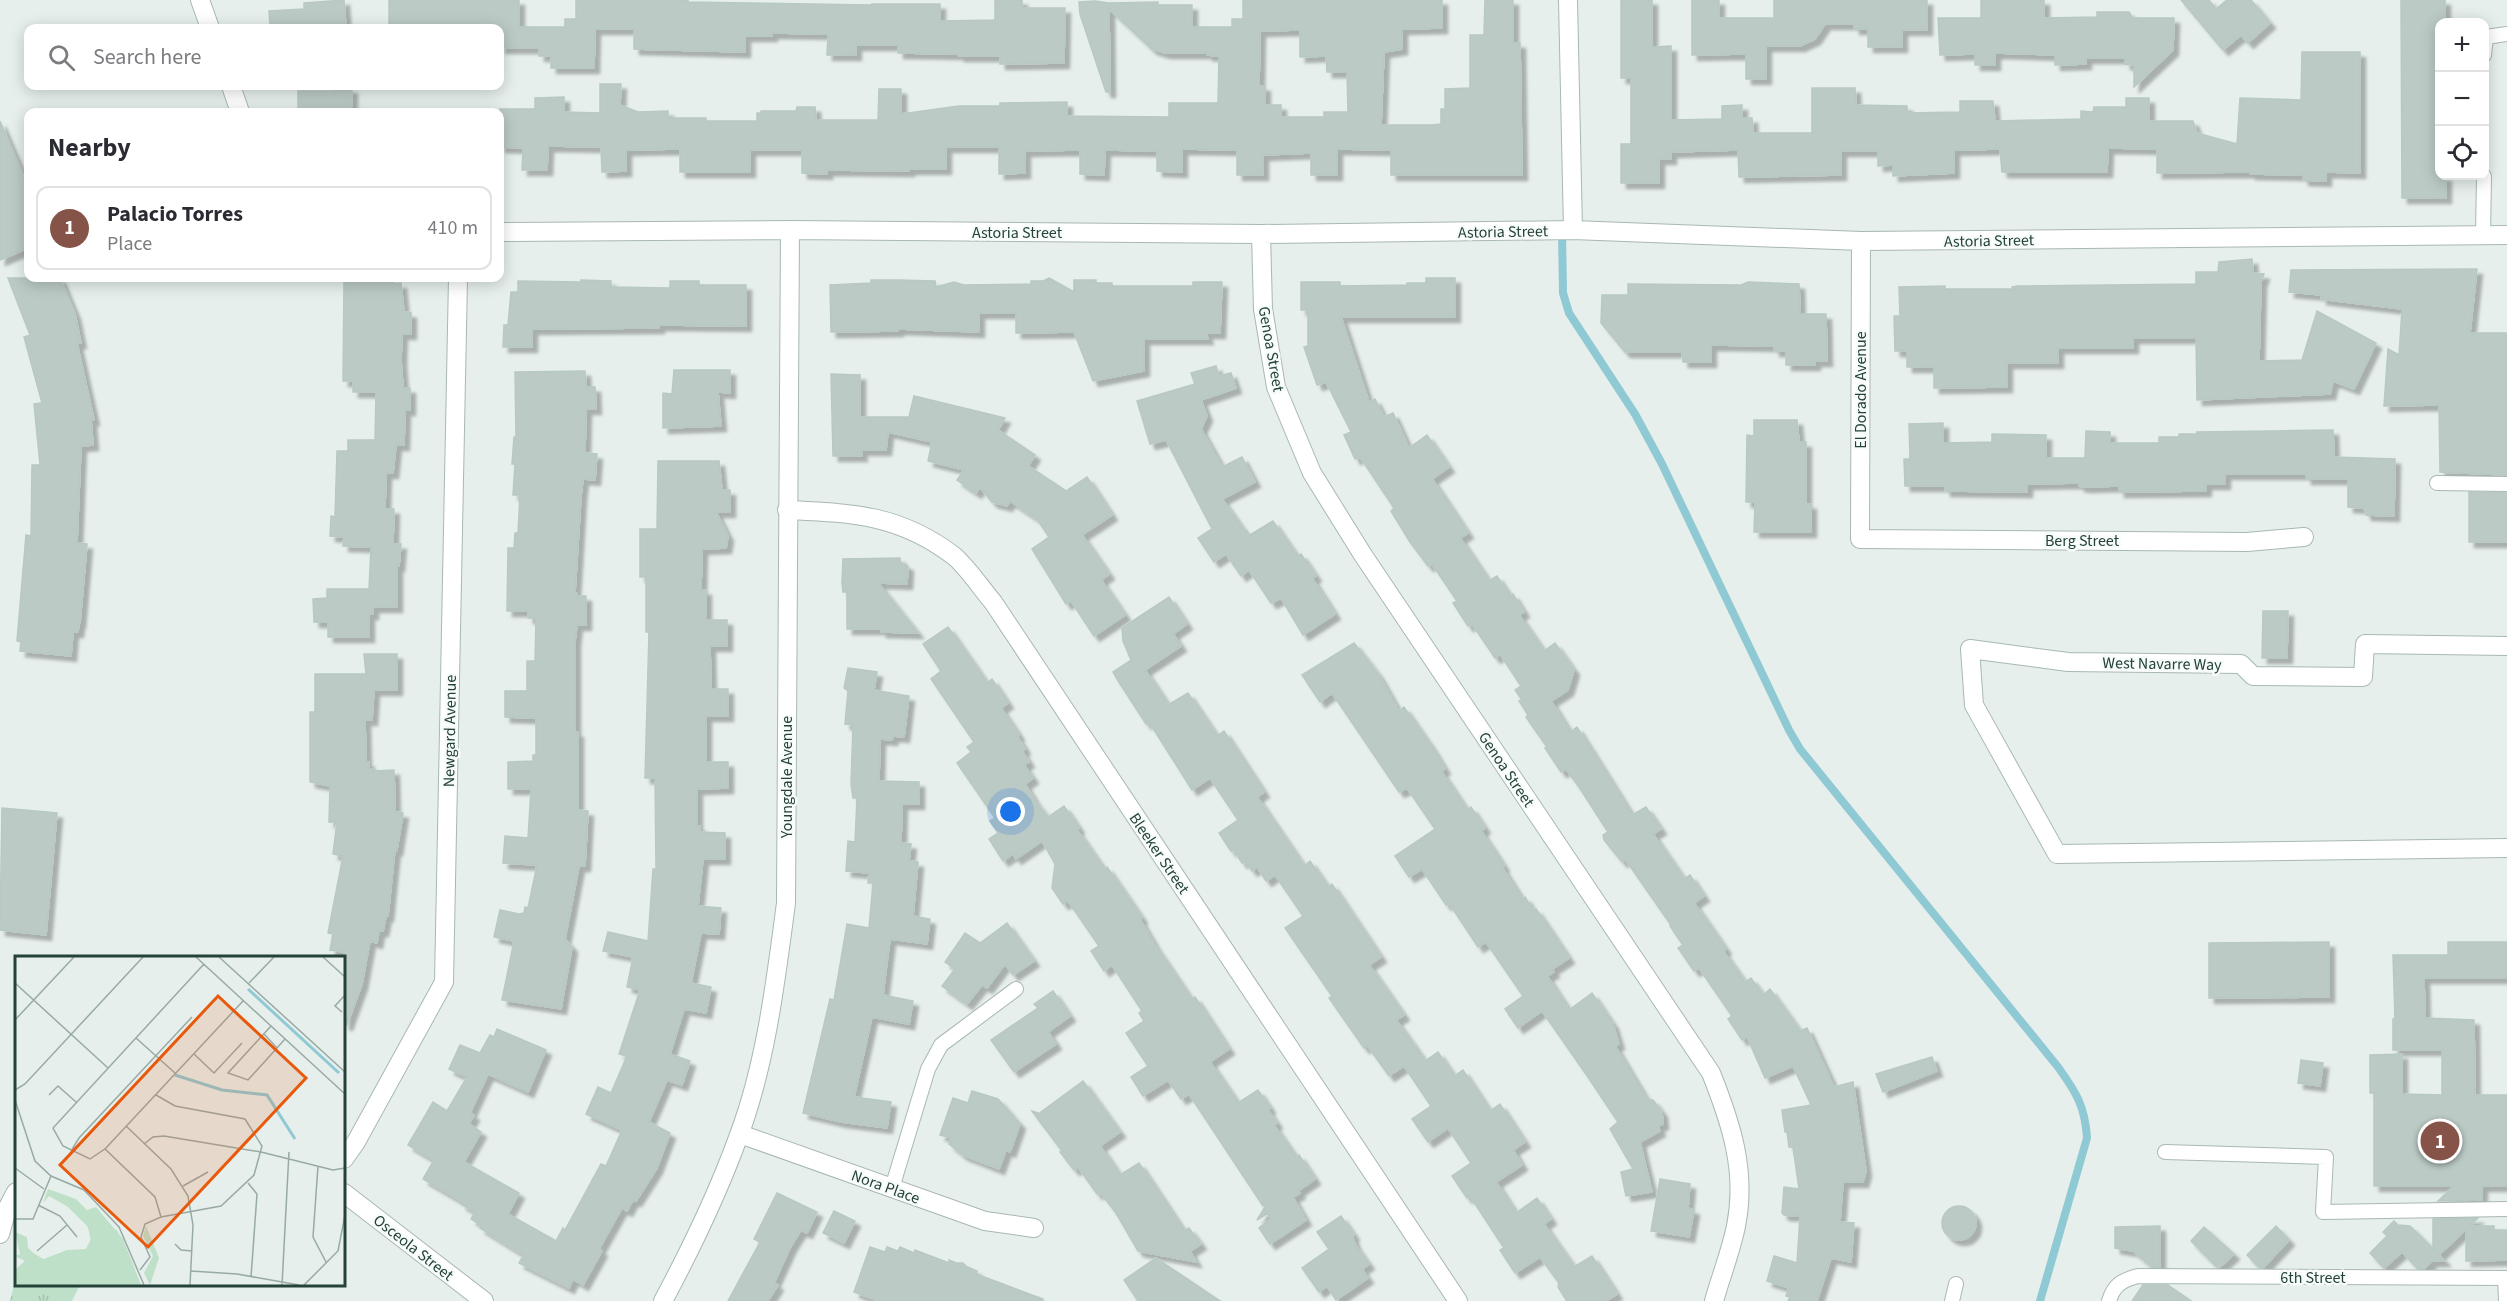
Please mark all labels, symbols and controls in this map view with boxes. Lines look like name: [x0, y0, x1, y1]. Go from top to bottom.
map controls: [2435, 18, 2489, 180]
button: +: [2435, 18, 2489, 72]
search box: [24, 24, 504, 90]
icon: search: [45, 41, 78, 74]
text: Search here: [93, 41, 201, 73]
button: −: [2435, 72, 2489, 126]
button: locate: [2435, 126, 2489, 180]
text: Nearby: [48, 129, 131, 166]
text: Palacio Torres: [107, 198, 243, 230]
text: 1: [64, 214, 75, 242]
text: 410 m: [428, 214, 478, 242]
street label: Astoria Street: [1458, 220, 1549, 244]
street label: Astoria Street: [972, 222, 1063, 244]
street label: Astoria Street: [1944, 229, 2035, 253]
text: Place: [107, 230, 152, 258]
street label: Genoa Street: [1253, 305, 1289, 394]
street label: El Dorado Avenue: [1850, 331, 1872, 449]
street label: Berg Street: [2045, 530, 2120, 552]
street label: West Navarre Way: [2102, 652, 2222, 676]
street label: Newgard Avenue: [438, 675, 462, 787]
street label: Youngdale Avenue: [776, 716, 798, 839]
street label: Genoa Street: [1473, 728, 1540, 812]
your location: [996, 797, 1025, 826]
street label: Bleeker Street: [1124, 809, 1195, 899]
inset map: [15, 956, 345, 1286]
pin: 1: [2420, 1118, 2460, 1164]
street label: Nora Place: [848, 1164, 923, 1210]
street label: Osceola Street: [369, 1209, 459, 1286]
street label: 6th Street: [2280, 1267, 2346, 1289]

